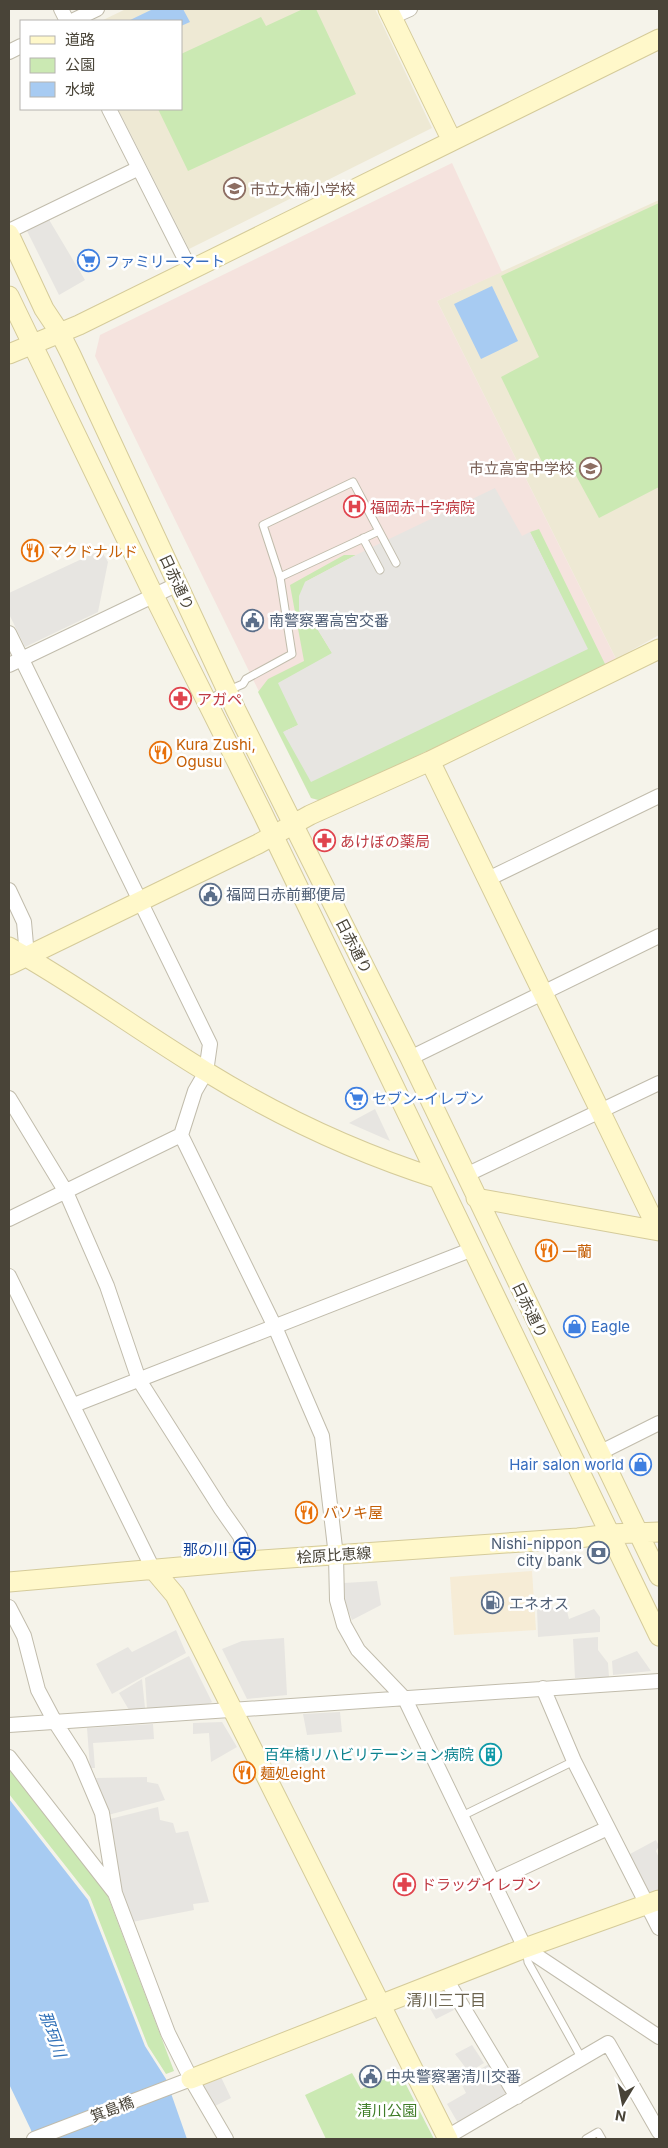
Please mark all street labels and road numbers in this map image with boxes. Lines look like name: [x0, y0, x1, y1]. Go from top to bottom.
street label: 日赤通り: [156, 551, 198, 613]
street label: 日赤通り: [332, 915, 376, 977]
street label: 日赤通り: [508, 1279, 552, 1341]
street label: 桧原比恵線: [296, 1543, 372, 1567]
street label: 箕島橋: [88, 2092, 136, 2126]

